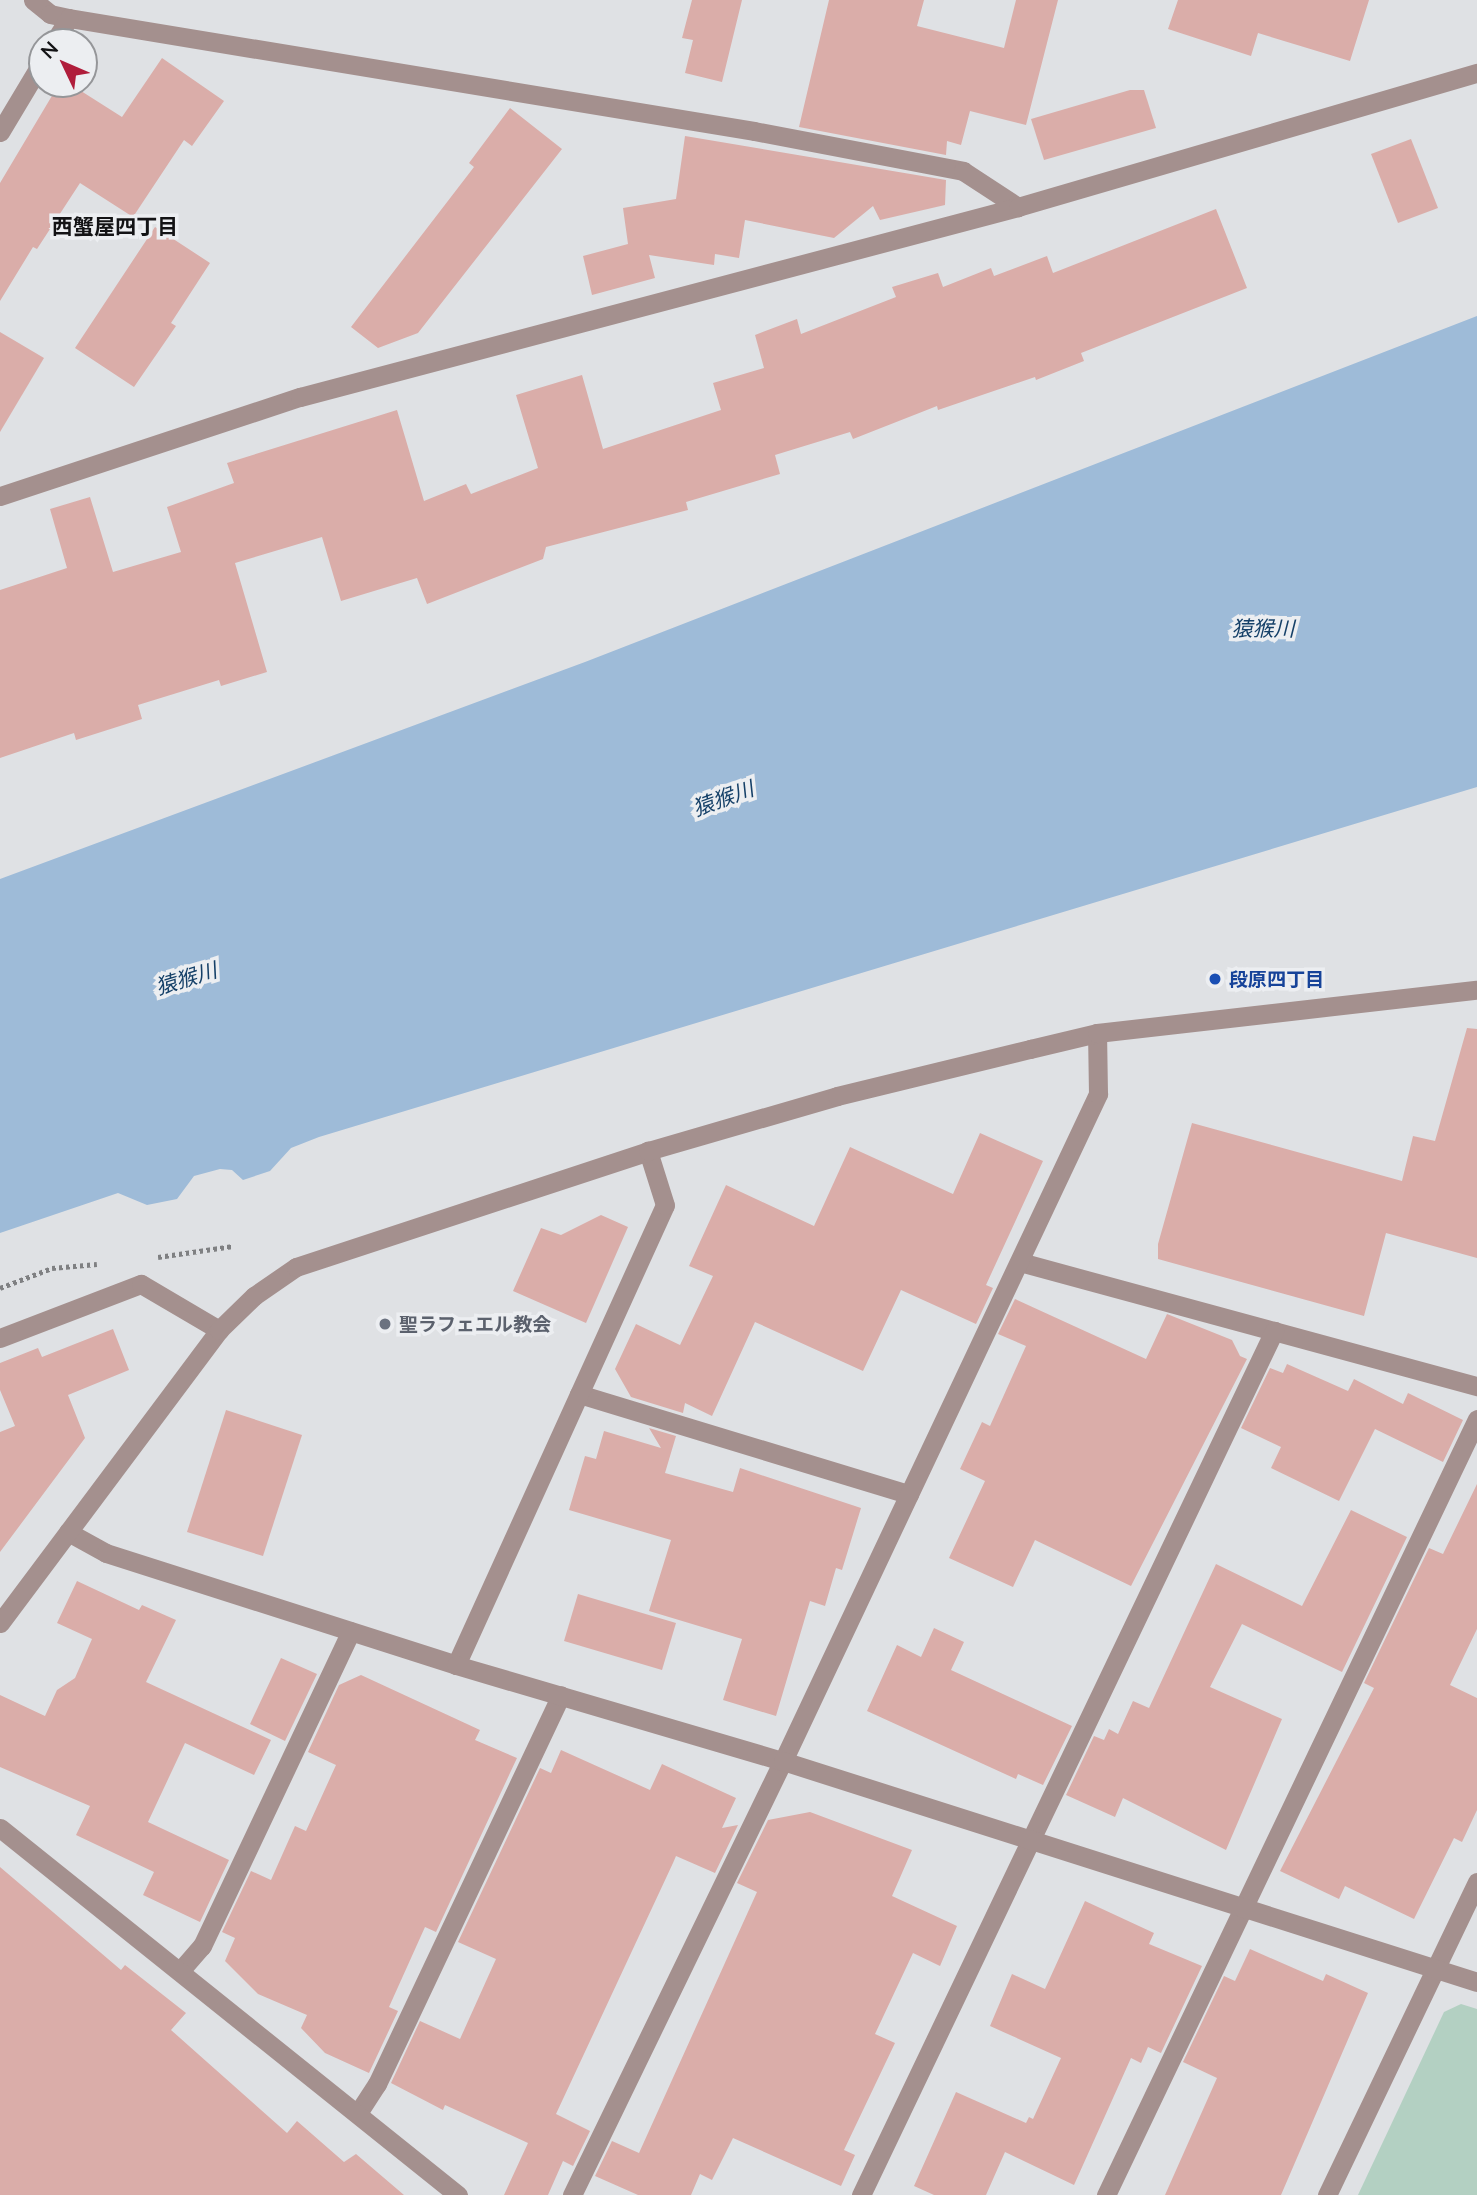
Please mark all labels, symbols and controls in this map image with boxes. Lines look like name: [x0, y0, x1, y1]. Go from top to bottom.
north arrow: [28, 28, 98, 98]
text: N: [36, 36, 62, 63]
district label: 西蟹屋四丁目: [52, 213, 178, 239]
water label: 猿猴川: [1232, 615, 1294, 641]
water label: 猿猴川: [689, 775, 757, 821]
water label: 猿猴川: [152, 957, 220, 999]
place label: 段原四丁目: [1229, 968, 1324, 990]
marker: 段原四丁目: [1207, 971, 1223, 987]
place label: 聖ラフェエル教会: [399, 1313, 551, 1335]
marker: 聖ラフェエル教会: [377, 1316, 393, 1332]

